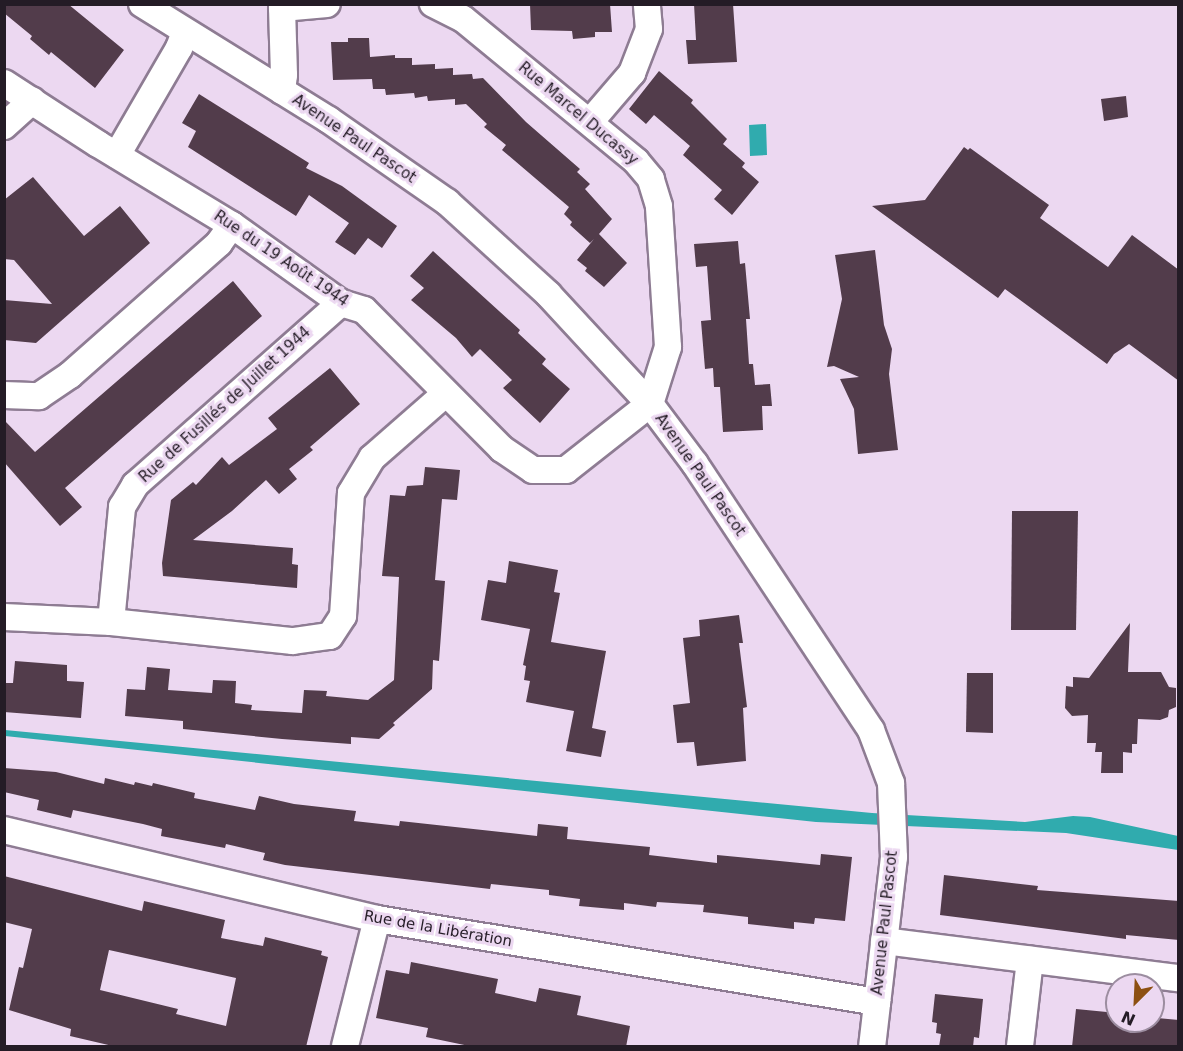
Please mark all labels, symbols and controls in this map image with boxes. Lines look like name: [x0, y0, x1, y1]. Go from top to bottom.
street label: Rue Marcel Ducassy: [515, 59, 641, 169]
street label: Avenue Paul Pascot: [289, 91, 419, 187]
street label: Rue du 19 Août 1944: [210, 207, 352, 311]
street label: Rue de Fusillés de Juillet 1944: [136, 323, 314, 487]
street label: Avenue Paul Pascot: [651, 410, 749, 540]
street label: Avenue Paul Pascot: [868, 850, 902, 996]
street label: Rue de la Libération: [362, 907, 514, 951]
north arrow: [1105, 973, 1165, 1033]
text: N: [1118, 1007, 1138, 1029]

